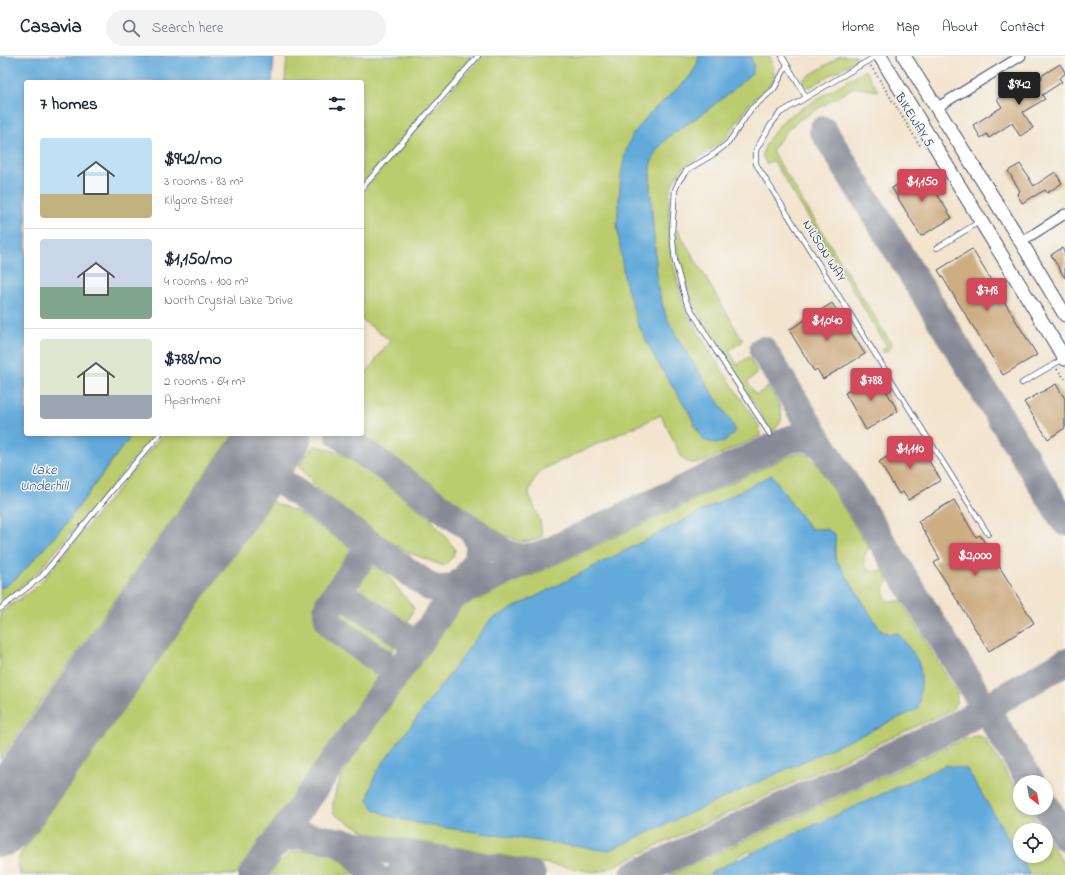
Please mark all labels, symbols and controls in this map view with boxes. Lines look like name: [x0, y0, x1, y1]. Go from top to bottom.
search box: [106, 10, 386, 46]
text: Casavia: [20, 14, 82, 41]
icon: search: [120, 17, 142, 39]
text: Search here: [152, 17, 224, 39]
text: Home: [842, 17, 874, 38]
text: Map: [896, 17, 920, 38]
text: About: [942, 17, 978, 38]
text: Contact: [1000, 17, 1045, 38]
pin: $942: [995, 72, 1043, 106]
text: $942: [1007, 75, 1031, 94]
street label: BIKEWAY 5: [889, 88, 938, 151]
text: 7 homes: [40, 92, 98, 117]
icon: filters: [326, 93, 348, 115]
text: $942/mo: [164, 147, 222, 172]
icon: home: [72, 154, 120, 202]
pin: $1,150: [889, 169, 955, 203]
text: 3 rooms · 83 m²: [164, 172, 244, 191]
text: $1,150: [906, 172, 938, 191]
text: Kilgore Street: [164, 191, 233, 210]
street label: NILSON WAY: [797, 216, 851, 286]
text: $1,150/mo: [164, 247, 232, 272]
icon: home: [72, 255, 120, 303]
text: 4 rooms · 100 m²: [164, 272, 249, 291]
pin: $718: [963, 278, 1011, 312]
text: $718: [976, 281, 998, 300]
text: North Crystal Lake Drive: [164, 291, 293, 310]
pin: $1,040: [794, 308, 860, 342]
text: $1,040: [812, 311, 842, 330]
text: $788/mo: [164, 347, 221, 372]
icon: home: [72, 355, 120, 403]
pin: $788: [847, 368, 895, 402]
text: $788: [860, 371, 882, 390]
text: 2 rooms · 64 m²: [164, 372, 246, 391]
text: Apartment: [164, 391, 221, 410]
pin: $1,110: [877, 436, 943, 470]
text: $1,110: [896, 439, 924, 458]
water label: Lake Underhill: [20, 460, 70, 497]
pin: $2,000: [942, 543, 1008, 577]
text: $2,000: [958, 546, 992, 565]
north arrow: [1013, 775, 1053, 815]
map controls: [1013, 775, 1053, 863]
button: locate: [1013, 823, 1053, 863]

